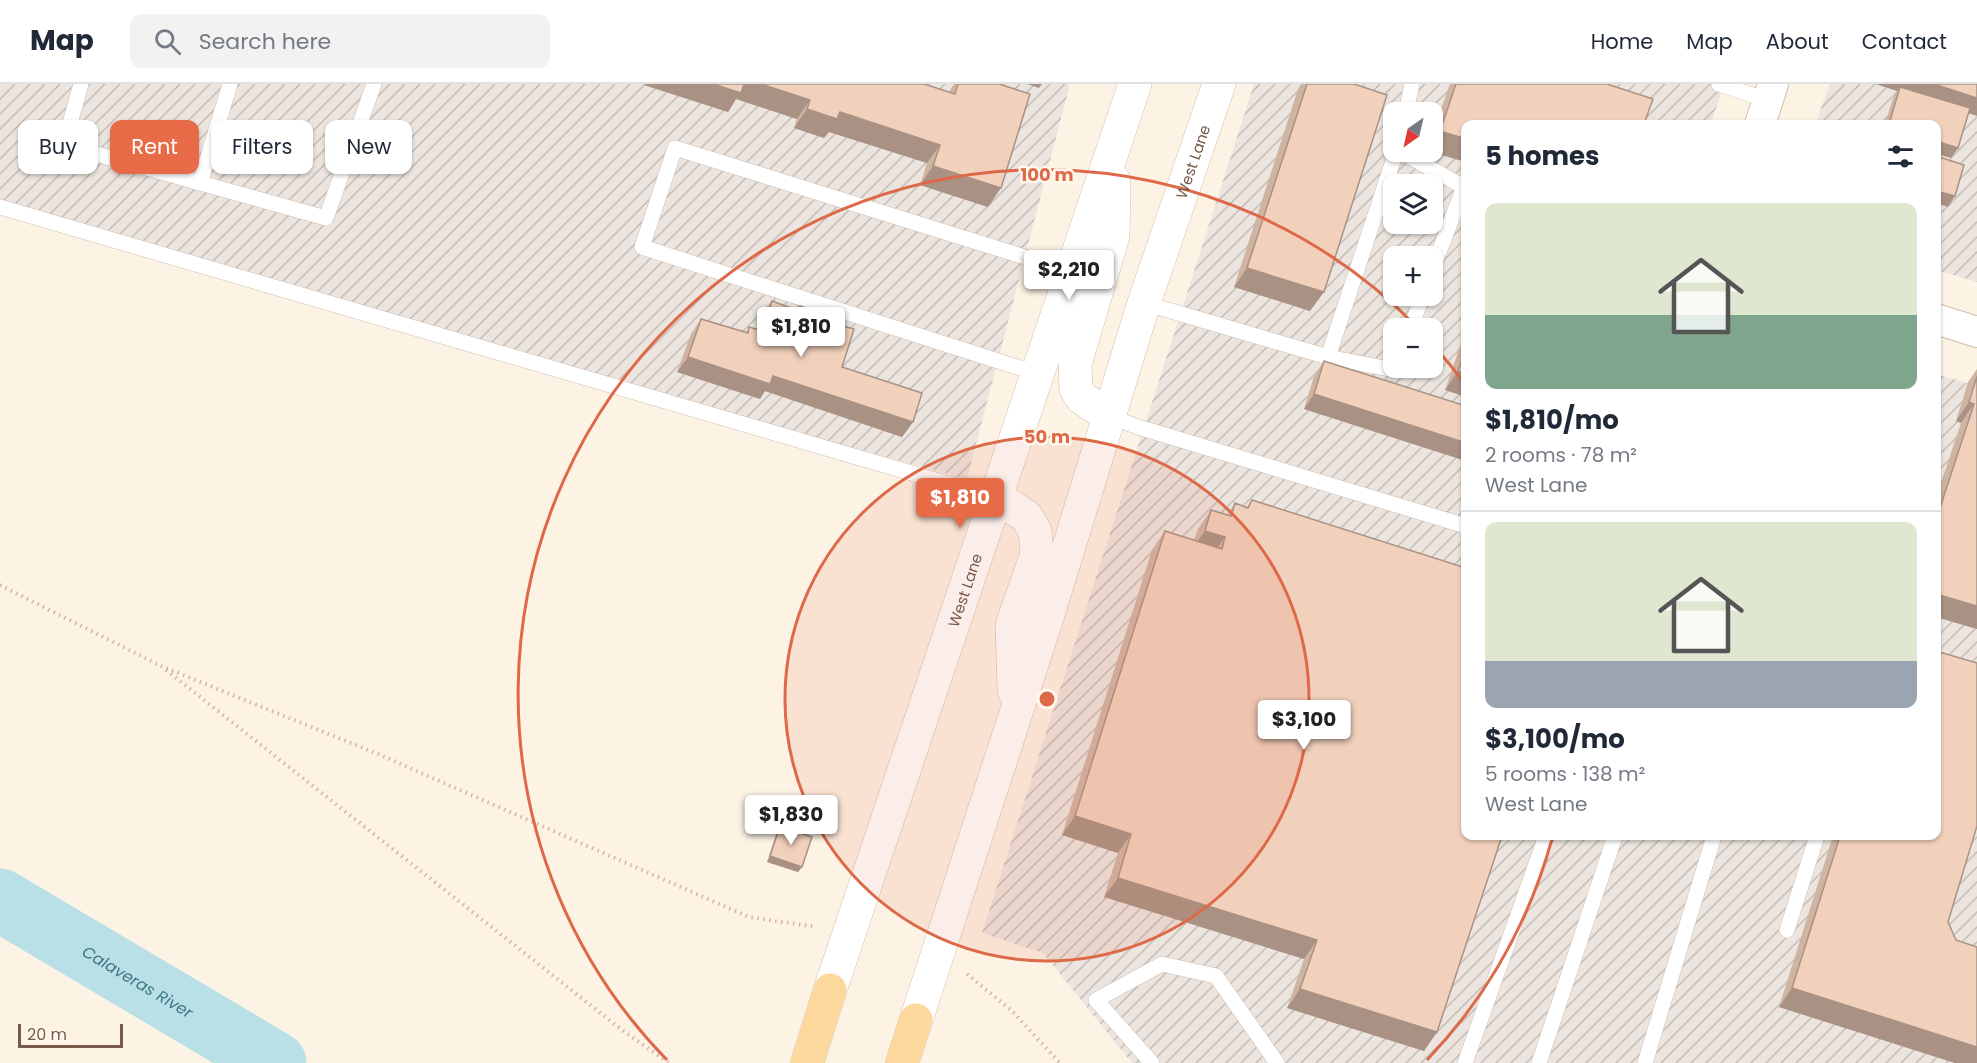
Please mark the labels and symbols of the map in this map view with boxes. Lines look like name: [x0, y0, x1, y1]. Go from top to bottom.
north arrow: [1383, 102, 1443, 162]
street label: West Lane: [1170, 122, 1215, 201]
text: 100 m: [1020, 162, 1074, 187]
pin: $2,210: [1020, 250, 1118, 301]
pin: $1,810: [752, 307, 850, 358]
text: 50 m: [1024, 424, 1070, 449]
pin: $1,810: [911, 478, 1009, 529]
street label: West Lane: [942, 550, 987, 630]
centre of rings: [1037, 689, 1057, 709]
pin: $3,100: [1255, 700, 1353, 751]
pin: $1,830: [742, 795, 840, 846]
water label: Calaveras River: [78, 940, 198, 1024]
scale bar: [18, 1021, 123, 1048]

